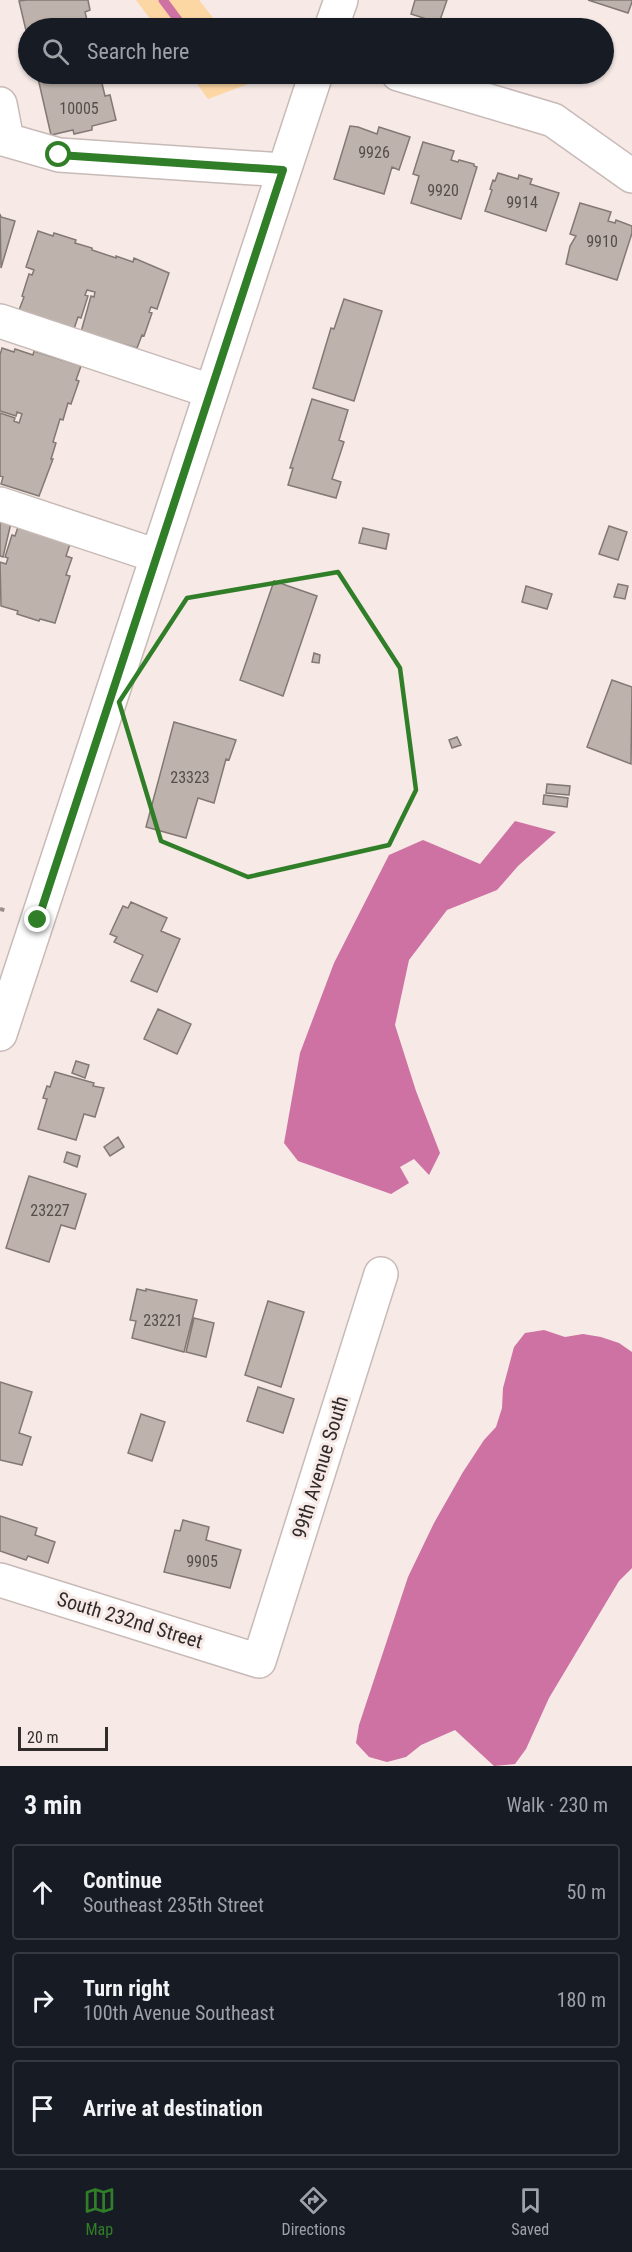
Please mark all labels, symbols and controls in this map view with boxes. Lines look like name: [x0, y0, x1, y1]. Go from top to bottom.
search box: [18, 18, 614, 84]
icon: search: [39, 35, 72, 68]
text: Search here: [87, 39, 189, 64]
house number: 10005: [59, 99, 99, 118]
route start: [45, 141, 71, 167]
house number: 9926: [358, 143, 390, 162]
house number: 9920: [427, 181, 459, 200]
house number: 9914: [506, 193, 538, 212]
house number: 9910: [586, 232, 618, 251]
house number: 23323: [170, 768, 210, 787]
route end: [24, 906, 50, 932]
house number: 23227: [30, 1201, 70, 1220]
house number: 23221: [143, 1311, 183, 1330]
street label: 99th Avenue South: [287, 1393, 353, 1541]
house number: 9905: [186, 1552, 218, 1571]
street label: South 232nd Street: [54, 1586, 206, 1654]
scale bar: [18, 1724, 108, 1752]
text: 20 m: [27, 1728, 59, 1747]
text: 3 min: [24, 1790, 82, 1820]
text: Walk · 230 m: [507, 1793, 608, 1817]
text: Continue: [83, 1868, 162, 1893]
icon: ahead: [26, 1876, 59, 1909]
text: 50 m: [567, 1880, 606, 1904]
text: Southeast 235th Street: [83, 1893, 264, 1917]
text: Turn right: [83, 1976, 170, 2001]
icon: right: [26, 1984, 59, 2017]
text: 180 m: [557, 1988, 606, 2012]
text: 100th Avenue Southeast: [83, 2001, 275, 2025]
icon: arrive: [26, 2092, 59, 2125]
text: Arrive at destination: [83, 2096, 263, 2121]
tab: Map: [83, 2184, 116, 2239]
tab: Directions: [282, 2184, 345, 2239]
tab: Saved: [511, 2184, 549, 2239]

